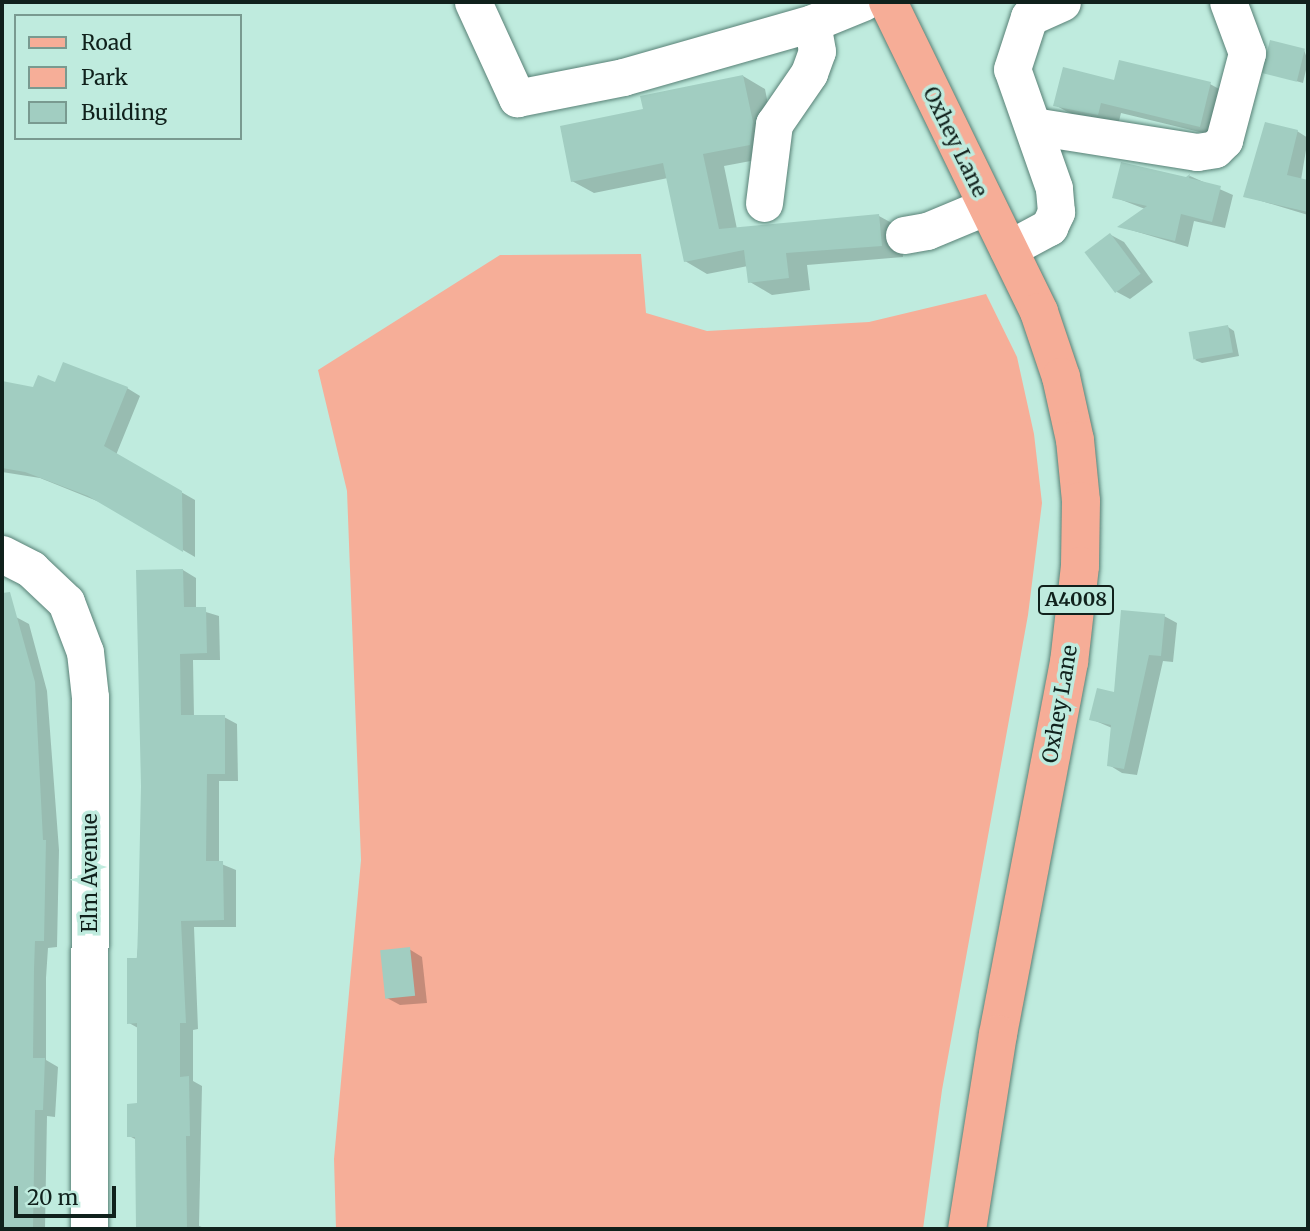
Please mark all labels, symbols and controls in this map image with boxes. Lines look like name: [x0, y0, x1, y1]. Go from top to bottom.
legend: [14, 14, 242, 140]
text: Road: [81, 29, 132, 56]
text: Park: [81, 64, 128, 91]
street label: Oxhey Lane: [917, 83, 993, 201]
text: Building: [81, 99, 167, 126]
road number: A4008: [1038, 584, 1114, 615]
street label: Oxhey Lane: [1037, 643, 1083, 765]
street label: Elm Avenue: [77, 813, 103, 933]
scale bar: [18, 1172, 119, 1216]
text: 20 m: [27, 1184, 78, 1211]

